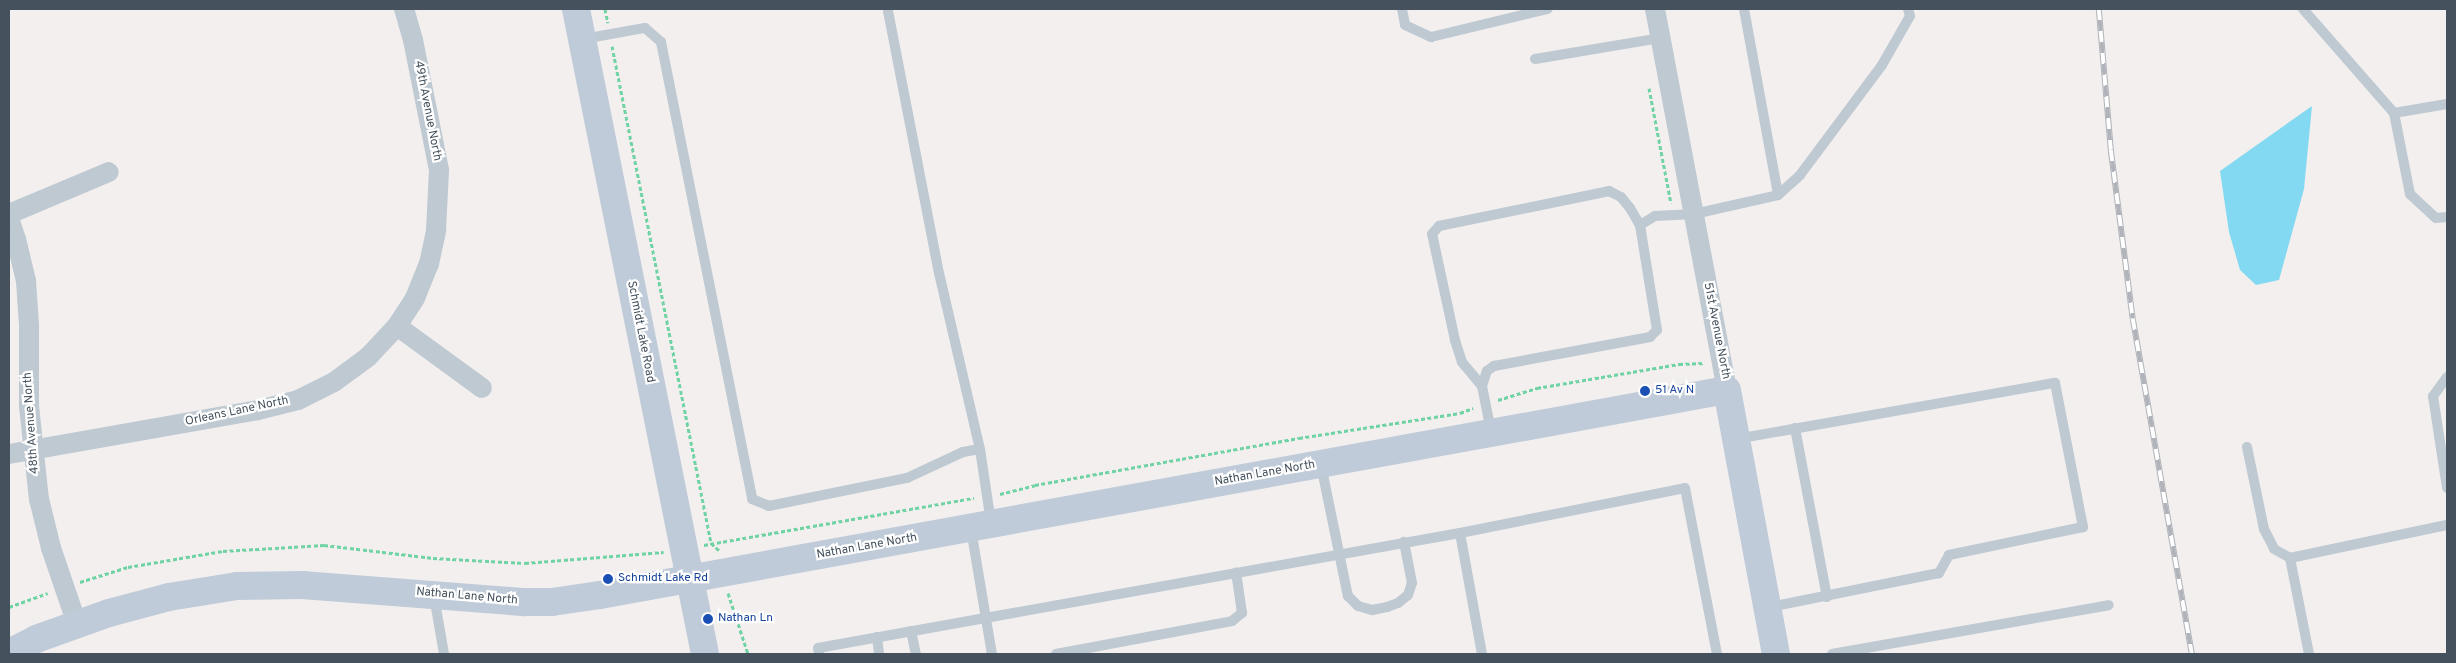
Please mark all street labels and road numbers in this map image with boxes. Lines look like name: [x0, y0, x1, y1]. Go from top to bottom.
street label: 49th Avenue North: [410, 59, 444, 163]
street label: Schmidt Lake Road: [623, 280, 657, 384]
street label: 51st Avenue North: [1700, 281, 1732, 381]
street label: 48th Avenue North: [21, 371, 43, 475]
street label: Orleans Lane North: [184, 394, 290, 430]
street label: Nathan Lane North: [1214, 458, 1316, 490]
street label: Nathan Lane North: [816, 531, 918, 563]
street label: Nathan Lane North: [416, 585, 518, 609]

